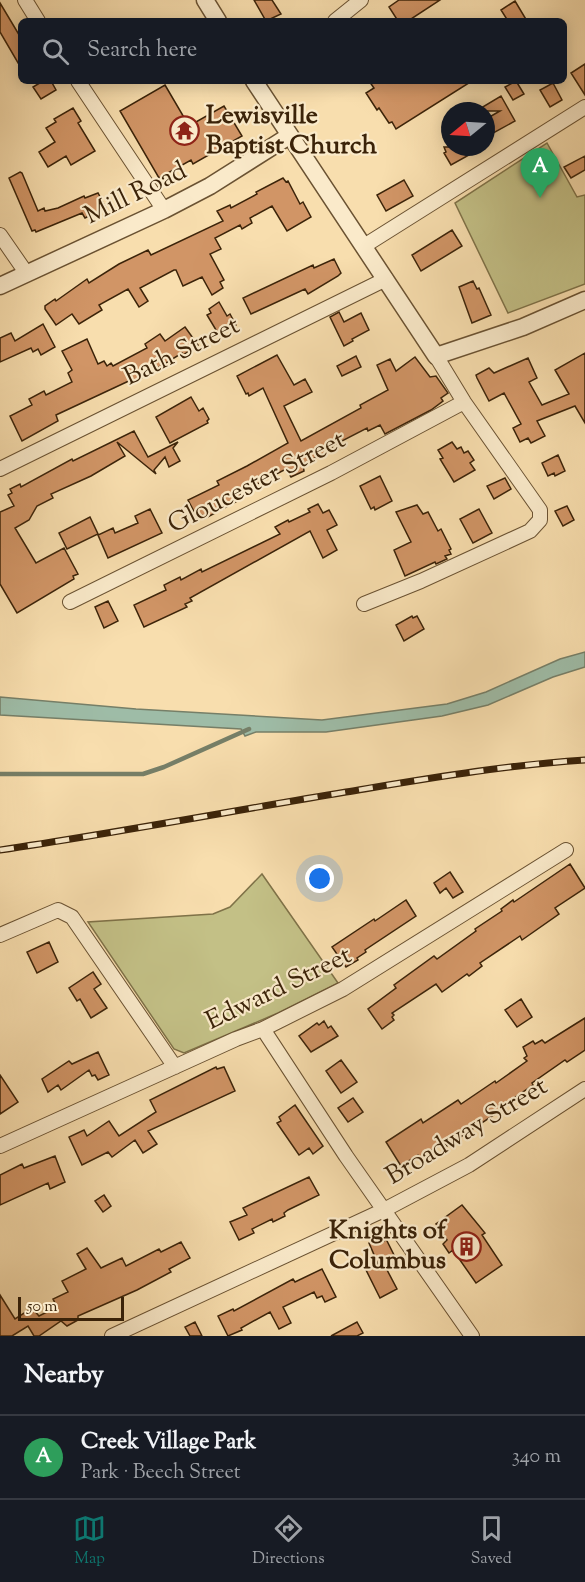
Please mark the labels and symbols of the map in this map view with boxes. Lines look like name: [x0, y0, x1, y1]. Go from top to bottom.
place label: Lewisville Baptist Church: [206, 98, 378, 165]
north arrow: [441, 102, 495, 156]
temple icon: Lewisville Baptist Church: [169, 115, 201, 147]
pin: A: [520, 148, 560, 198]
street label: Mill Road: [79, 153, 194, 235]
street label: Bath Street: [118, 308, 246, 396]
street label: Gloucester Street: [162, 422, 352, 544]
your location: [305, 864, 334, 893]
street label: Edward Street: [200, 938, 358, 1040]
street label: Broadway Street: [379, 1069, 555, 1195]
place label: Knights of Columbus: [329, 1213, 448, 1280]
building icon: Knights of Columbus: [451, 1230, 483, 1262]
scale bar: [18, 1294, 124, 1322]

